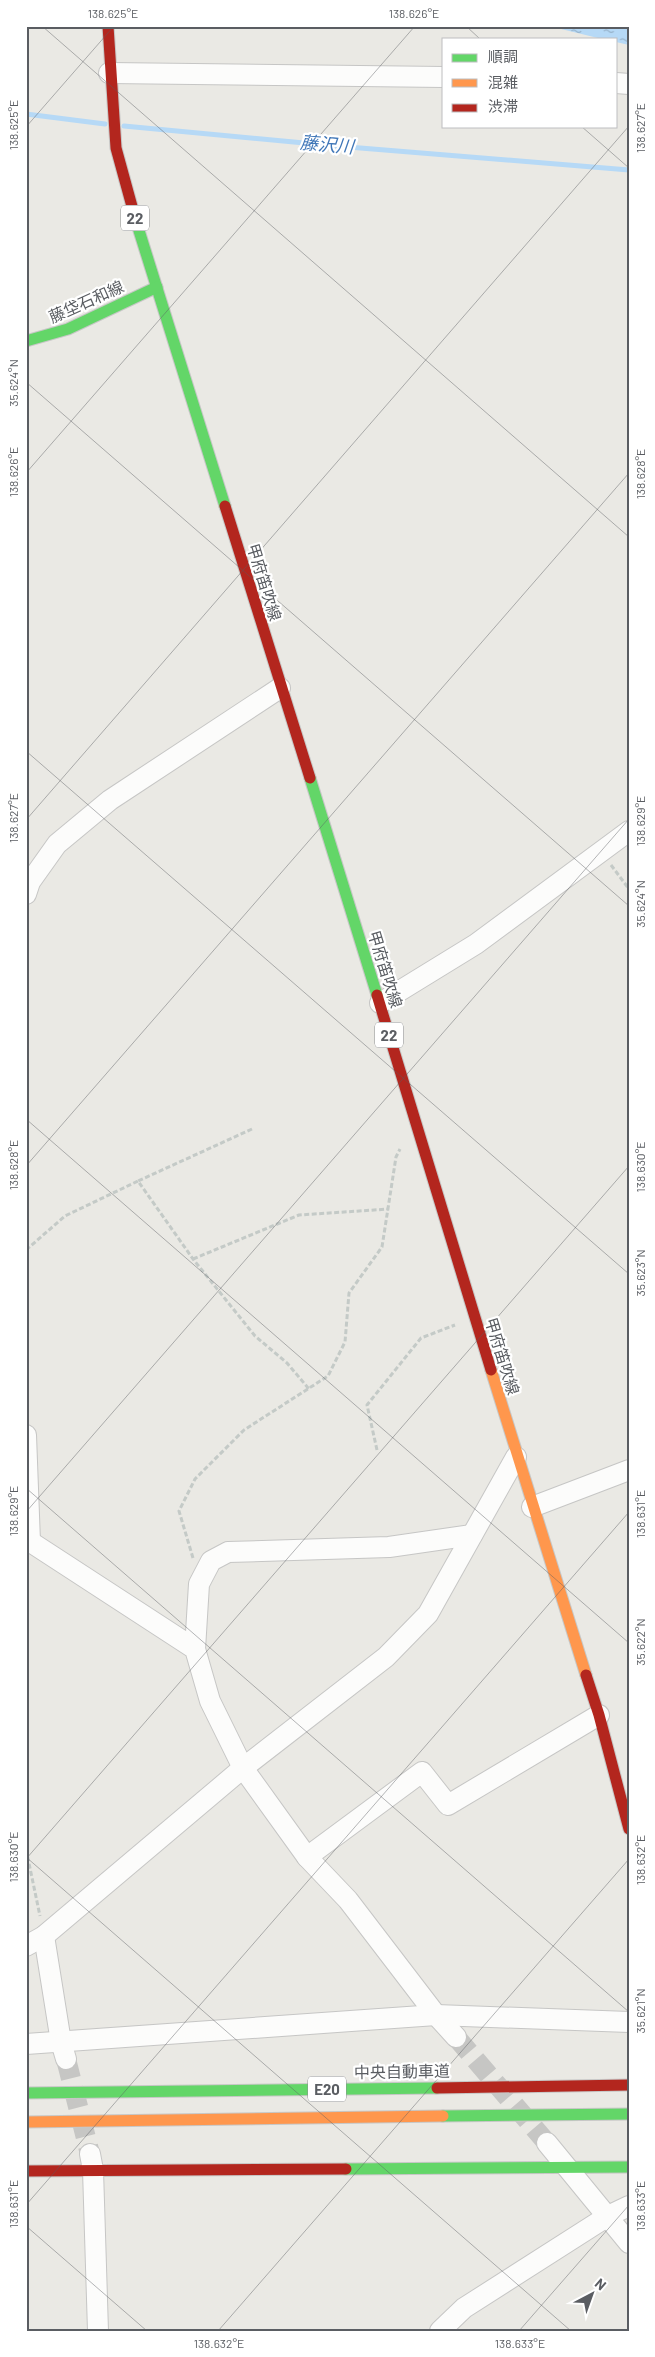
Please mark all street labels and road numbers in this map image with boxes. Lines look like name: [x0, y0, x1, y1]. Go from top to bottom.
road number: 22: [121, 206, 149, 230]
street label: 藤垈石和線: [46, 276, 126, 326]
street label: 甲府笛吹線: [244, 541, 286, 623]
street label: 甲府笛吹線: [365, 928, 407, 1010]
road number: 22: [375, 1022, 403, 1048]
street label: 甲府笛吹線: [482, 1315, 524, 1397]
street label: 中央自動車道: [354, 2061, 450, 2081]
road number: E20: [308, 2076, 346, 2102]

